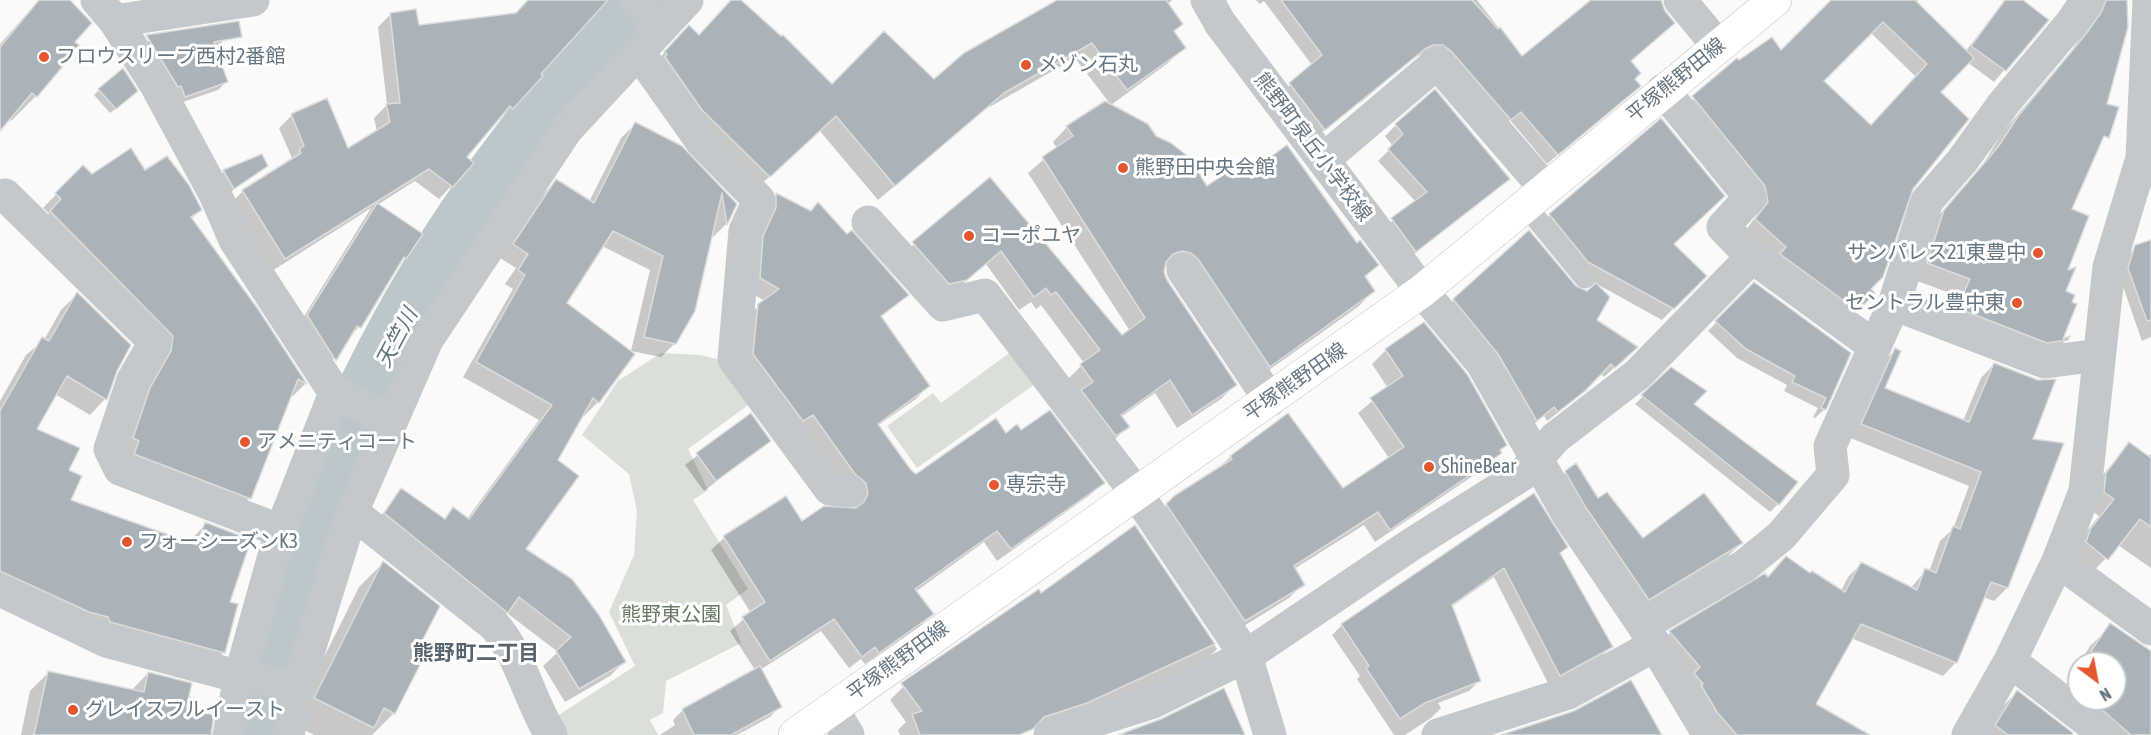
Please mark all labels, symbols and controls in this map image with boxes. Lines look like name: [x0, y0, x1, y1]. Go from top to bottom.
street label: 平塚熊野田線: [1622, 33, 1730, 127]
place label: フロウスリープ西村2番館: [56, 45, 285, 69]
marker: フロウスリープ西村2番館: [37, 50, 51, 64]
place label: メゾン石丸: [1038, 53, 1138, 77]
marker: メゾン石丸: [1019, 58, 1033, 72]
street label: 熊野町泉丘小学校線: [1249, 68, 1377, 226]
place label: 熊野田中央会館: [1135, 156, 1275, 180]
marker: 熊野田中央会館: [1116, 161, 1130, 175]
place label: コーポユヤ: [981, 224, 1081, 248]
marker: コーポユヤ: [962, 229, 976, 243]
place label: サンパレス21東豊中: [1847, 241, 2026, 265]
marker: サンパレス21東豊中: [2031, 246, 2045, 260]
place label: セントラル豊中東: [1845, 291, 2005, 315]
marker: セントラル豊中東: [2010, 296, 2024, 310]
water label: 天竺川: [371, 304, 423, 372]
street label: 平塚熊野田線: [1239, 338, 1351, 426]
place label: アメニティコート: [257, 430, 417, 454]
marker: アメニティコート: [238, 435, 252, 449]
place label: ShineBear: [1441, 455, 1516, 479]
marker: ShineBear: [1422, 460, 1436, 474]
place label: 専宗寺: [1006, 473, 1066, 497]
marker: 専宗寺: [987, 478, 1001, 492]
place label: フォーシーズンK3: [139, 530, 298, 554]
marker: フォーシーズンK3: [120, 535, 134, 549]
park label: 熊野東公園: [621, 603, 721, 627]
street label: 平塚熊野田線: [842, 616, 954, 706]
district label: 熊野町二丁目: [413, 640, 539, 666]
north arrow: [2067, 651, 2127, 711]
text: N: [2097, 684, 2114, 705]
place label: グレイスフルイースト: [85, 698, 285, 722]
marker: グレイスフルイースト: [66, 703, 80, 717]

